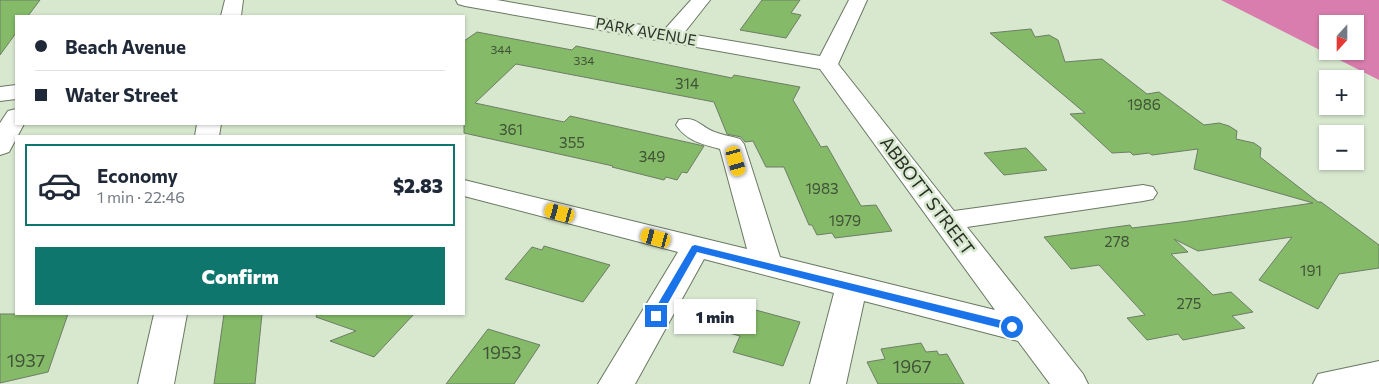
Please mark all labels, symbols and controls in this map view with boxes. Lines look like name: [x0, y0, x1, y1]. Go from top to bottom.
street label: PARK AVENUE: [595, 13, 698, 49]
north arrow: [1319, 15, 1364, 60]
map controls: [1319, 15, 1364, 170]
text: Beach Avenue: [65, 35, 186, 58]
house number: 344: [490, 42, 512, 56]
house number: 334: [574, 53, 594, 67]
button: +: [1319, 70, 1364, 115]
house number: 314: [675, 74, 699, 92]
text: Water Street: [65, 83, 178, 106]
house number: 1986: [1127, 95, 1161, 113]
house number: 361: [499, 120, 523, 138]
button: −: [1319, 125, 1364, 170]
street label: ABBOTT STREET: [876, 132, 980, 259]
house number: 355: [559, 133, 585, 151]
car: [724, 145, 747, 177]
house number: 349: [639, 147, 665, 165]
icon: car: [37, 163, 82, 208]
text: Economy: [97, 164, 178, 187]
text: $2.83: [393, 174, 443, 197]
house number: 1983: [805, 179, 839, 197]
text: 1 min · 22:46: [97, 187, 185, 206]
car: [543, 202, 576, 224]
house number: 1979: [829, 211, 861, 229]
car: [639, 227, 672, 249]
house number: 278: [1104, 232, 1130, 250]
button: Confirm: [35, 247, 445, 305]
house number: 191: [1300, 261, 1322, 279]
house number: 275: [1177, 294, 1201, 312]
callout: 1 min: [674, 298, 756, 334]
route end: [645, 305, 667, 327]
text: 1 min: [696, 307, 734, 326]
route start: [1001, 316, 1023, 338]
house number: 1953: [482, 341, 522, 363]
house number: 1937: [7, 349, 45, 371]
house number: 1967: [893, 355, 931, 377]

